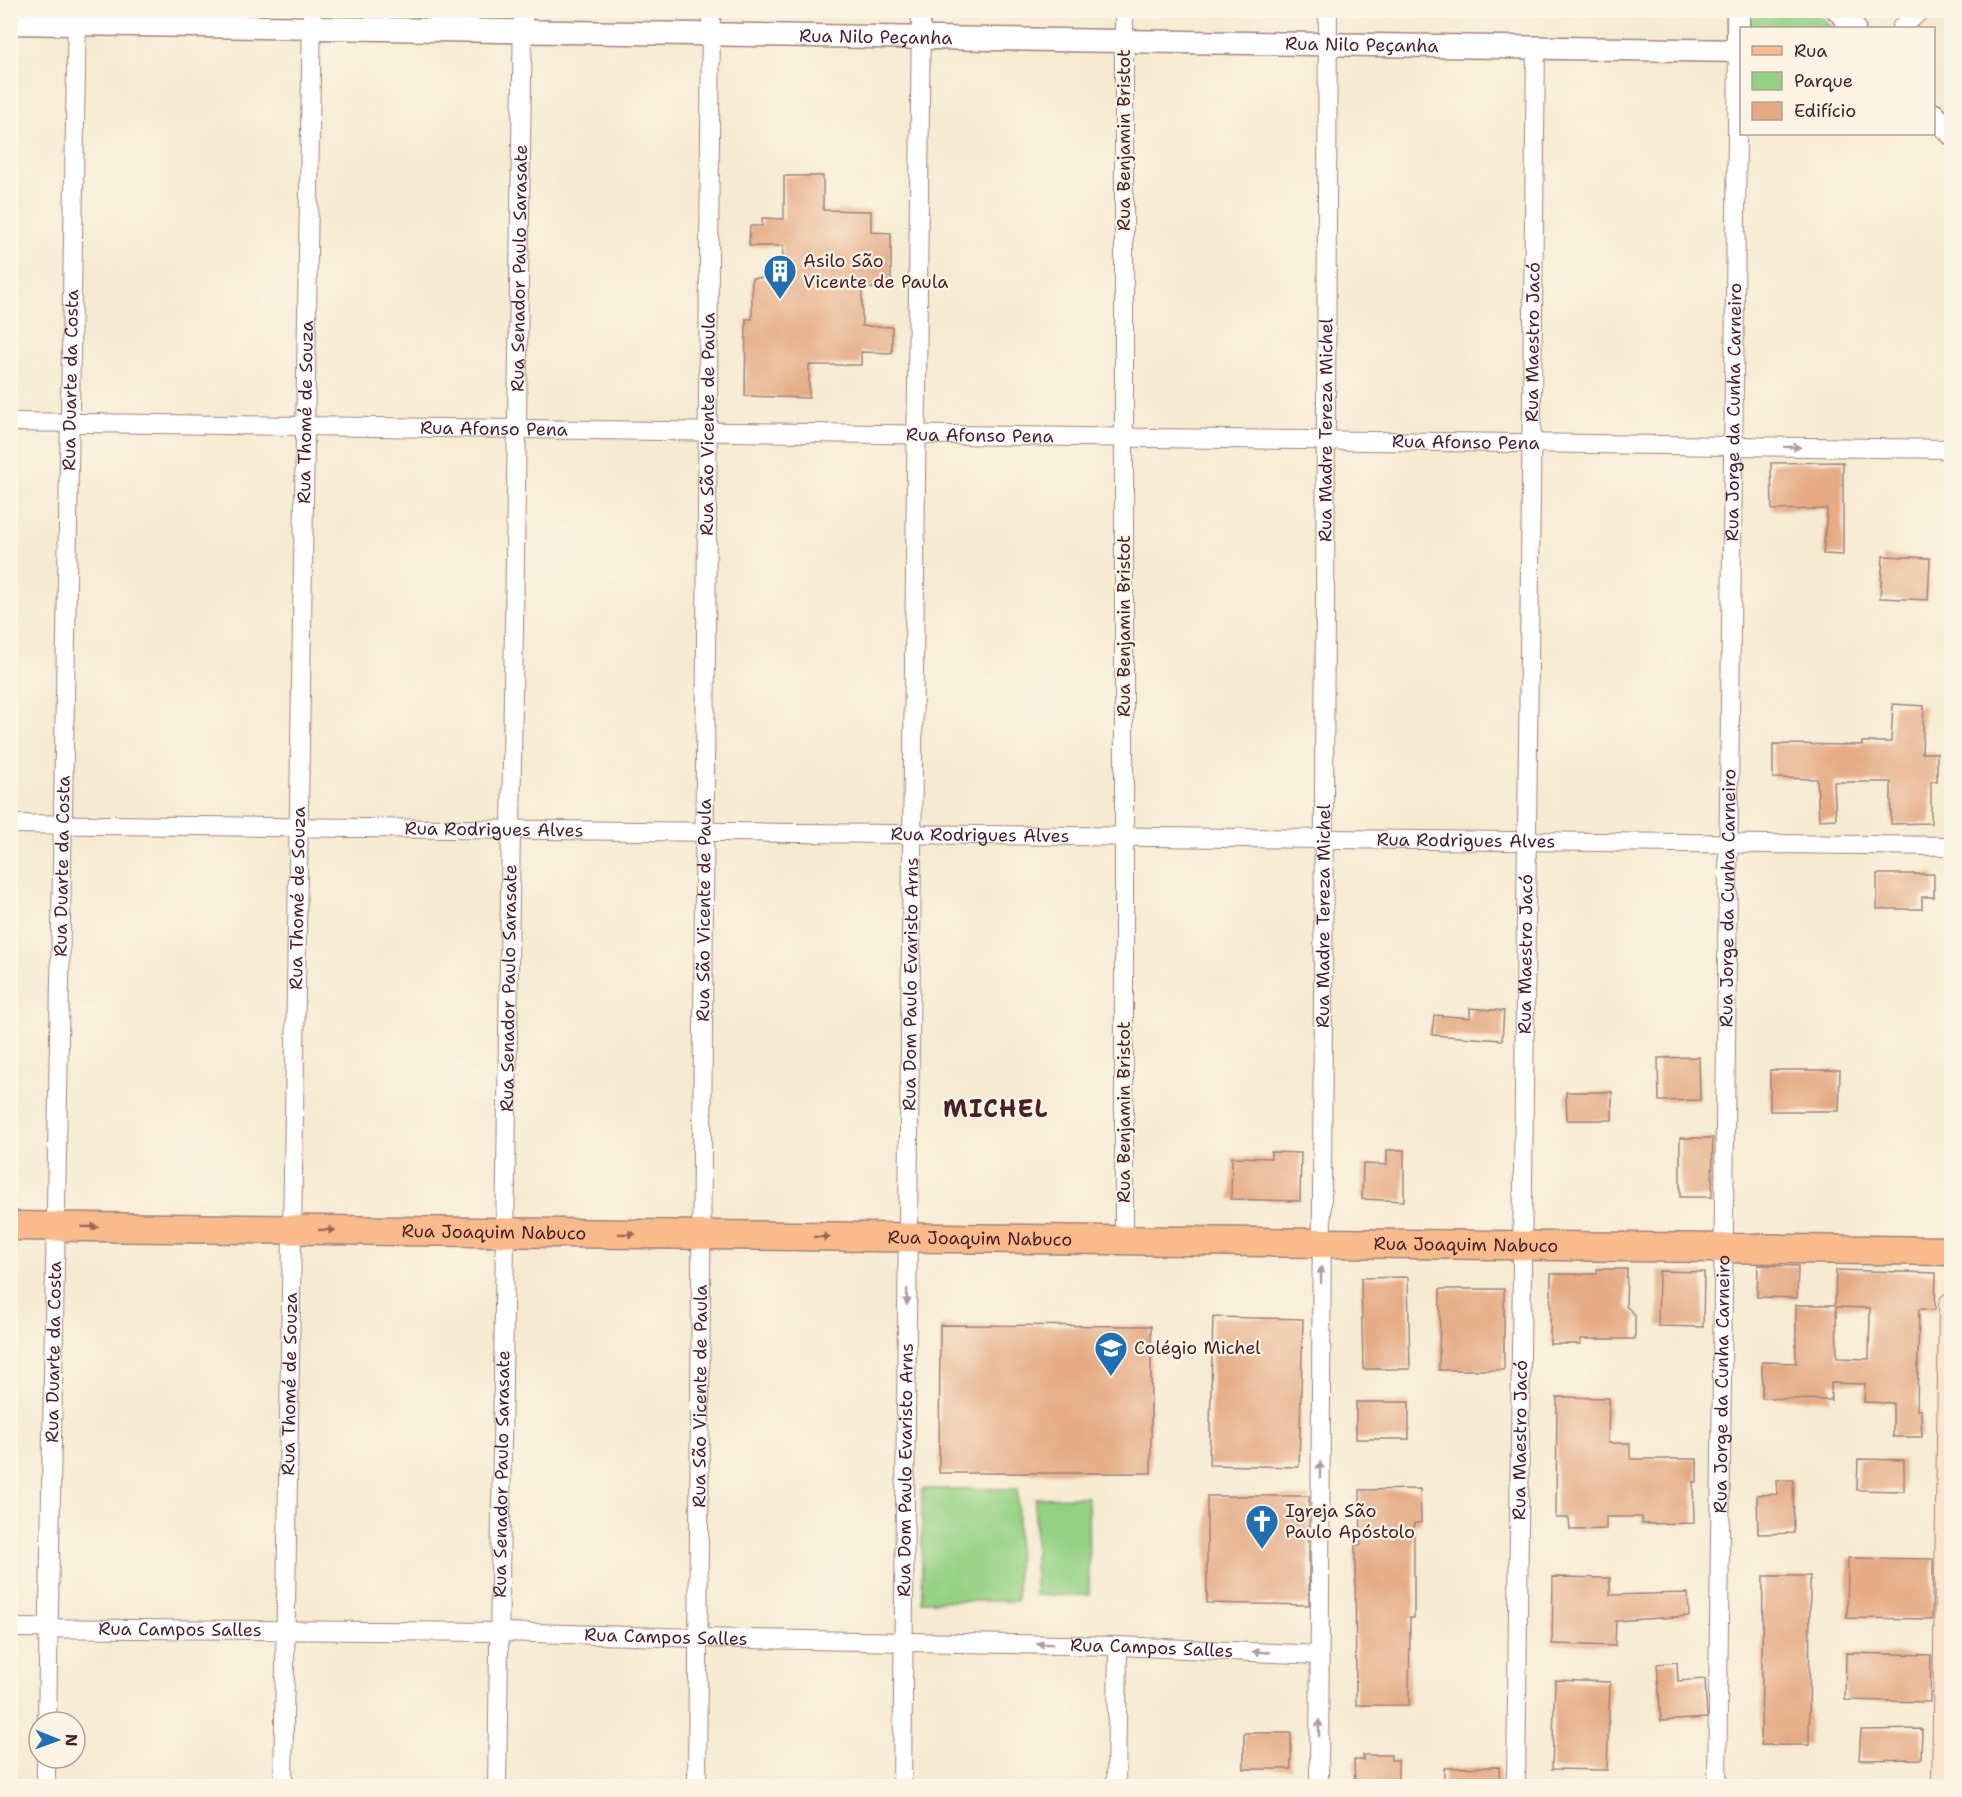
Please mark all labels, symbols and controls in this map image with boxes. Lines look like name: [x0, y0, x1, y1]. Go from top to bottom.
street label: Rua Nilo Peçanha: [799, 24, 953, 50]
legend: [1740, 27, 1935, 135]
street label: Rua Nilo Peçanha: [1285, 32, 1439, 58]
text: Rua: [1794, 39, 1827, 63]
street label: Rua Benjamin Bristot: [1112, 49, 1136, 231]
text: Parque: [1794, 69, 1853, 93]
text: Edifício: [1794, 99, 1856, 123]
street label: Rua Senador Paulo Sarasate: [505, 144, 533, 392]
place label: Asilo São Vicente de Paula: [803, 249, 948, 294]
building icon: Asilo São Vicente de Paula: [762, 253, 798, 300]
street label: Rua Maestro Jacó: [1520, 262, 1546, 422]
street label: Rua Jorge da Cunha Carneiro: [1720, 283, 1747, 542]
street label: Rua Duarte da Costa: [57, 289, 84, 471]
street label: Rua São Vicente de Paula: [695, 312, 721, 536]
street label: Rua Madre Tereza Michel: [1313, 317, 1338, 542]
street label: Rua Thomé de Souza: [292, 320, 319, 504]
street label: Rua Afonso Pena: [420, 416, 568, 442]
street label: Rua Afonso Pena: [906, 422, 1054, 449]
street label: Rua Afonso Pena: [1392, 429, 1540, 455]
one-way arrow: [1782, 442, 1801, 452]
street label: Rua Benjamin Bristot: [1112, 535, 1136, 717]
street label: Rua Jorge da Cunha Carneiro: [1714, 769, 1741, 1028]
street label: Rua Duarte da Costa: [48, 775, 76, 957]
street label: Rua São Vicente de Paula: [691, 798, 717, 1022]
street label: Rua Madre Tereza Michel: [1311, 803, 1336, 1028]
street label: Rua Thomé de Souza: [284, 806, 311, 990]
street label: Rua Rodrigues Alves: [404, 816, 584, 842]
street label: Rua Rodrigues Alves: [890, 822, 1070, 848]
street label: Rua Rodrigues Alves: [1376, 827, 1555, 854]
street label: Rua Dom Paulo Evaristo Arns: [897, 857, 924, 1111]
street label: Rua Senador Paulo Sarasate: [495, 864, 522, 1112]
street label: Rua Maestro Jacó: [1513, 874, 1538, 1034]
street label: Rua Benjamin Bristot: [1112, 1021, 1136, 1203]
district label: MICHEL: [943, 1093, 1049, 1125]
street label: Rua Joaquim Nabuco: [401, 1219, 586, 1245]
one-way arrow: [80, 1223, 99, 1232]
street label: Rua Joaquim Nabuco: [887, 1225, 1072, 1252]
one-way arrow: [317, 1226, 336, 1235]
one-way arrow: [617, 1229, 636, 1239]
one-way arrow: [812, 1232, 831, 1242]
street label: Rua Joaquim Nabuco: [1373, 1232, 1558, 1258]
street label: Rua Jorge da Cunha Carneiro: [1708, 1255, 1735, 1514]
street label: Rua Duarte da Costa: [40, 1261, 67, 1443]
one-way arrow: [1316, 1266, 1326, 1285]
street label: Rua São Vicente de Paula: [687, 1284, 713, 1508]
one-way arrow: [902, 1287, 912, 1306]
street label: Rua Thomé de Souza: [276, 1292, 303, 1476]
school or university icon: Colégio Michel: [1093, 1330, 1129, 1377]
place label: Colégio Michel: [1134, 1336, 1261, 1360]
street label: Rua Dom Paulo Evaristo Arns: [892, 1343, 919, 1597]
street label: Rua Senador Paulo Sarasate: [488, 1350, 515, 1598]
street label: Rua Maestro Jacó: [1507, 1360, 1533, 1520]
one-way arrow: [1315, 1461, 1325, 1480]
place label: Igreja São Paulo Apóstolo: [1285, 1499, 1415, 1544]
church icon: Igreja São Paulo Apóstolo: [1244, 1503, 1280, 1550]
street label: Rua Campos Salles: [98, 1617, 262, 1642]
street label: Rua Campos Salles: [584, 1623, 748, 1651]
street label: Rua Campos Salles: [1070, 1633, 1234, 1663]
one-way arrow: [1036, 1639, 1055, 1649]
one-way arrow: [1252, 1647, 1271, 1657]
north arrow: [27, 1710, 87, 1770]
one-way arrow: [1314, 1719, 1324, 1738]
text: N: [61, 1734, 82, 1747]

